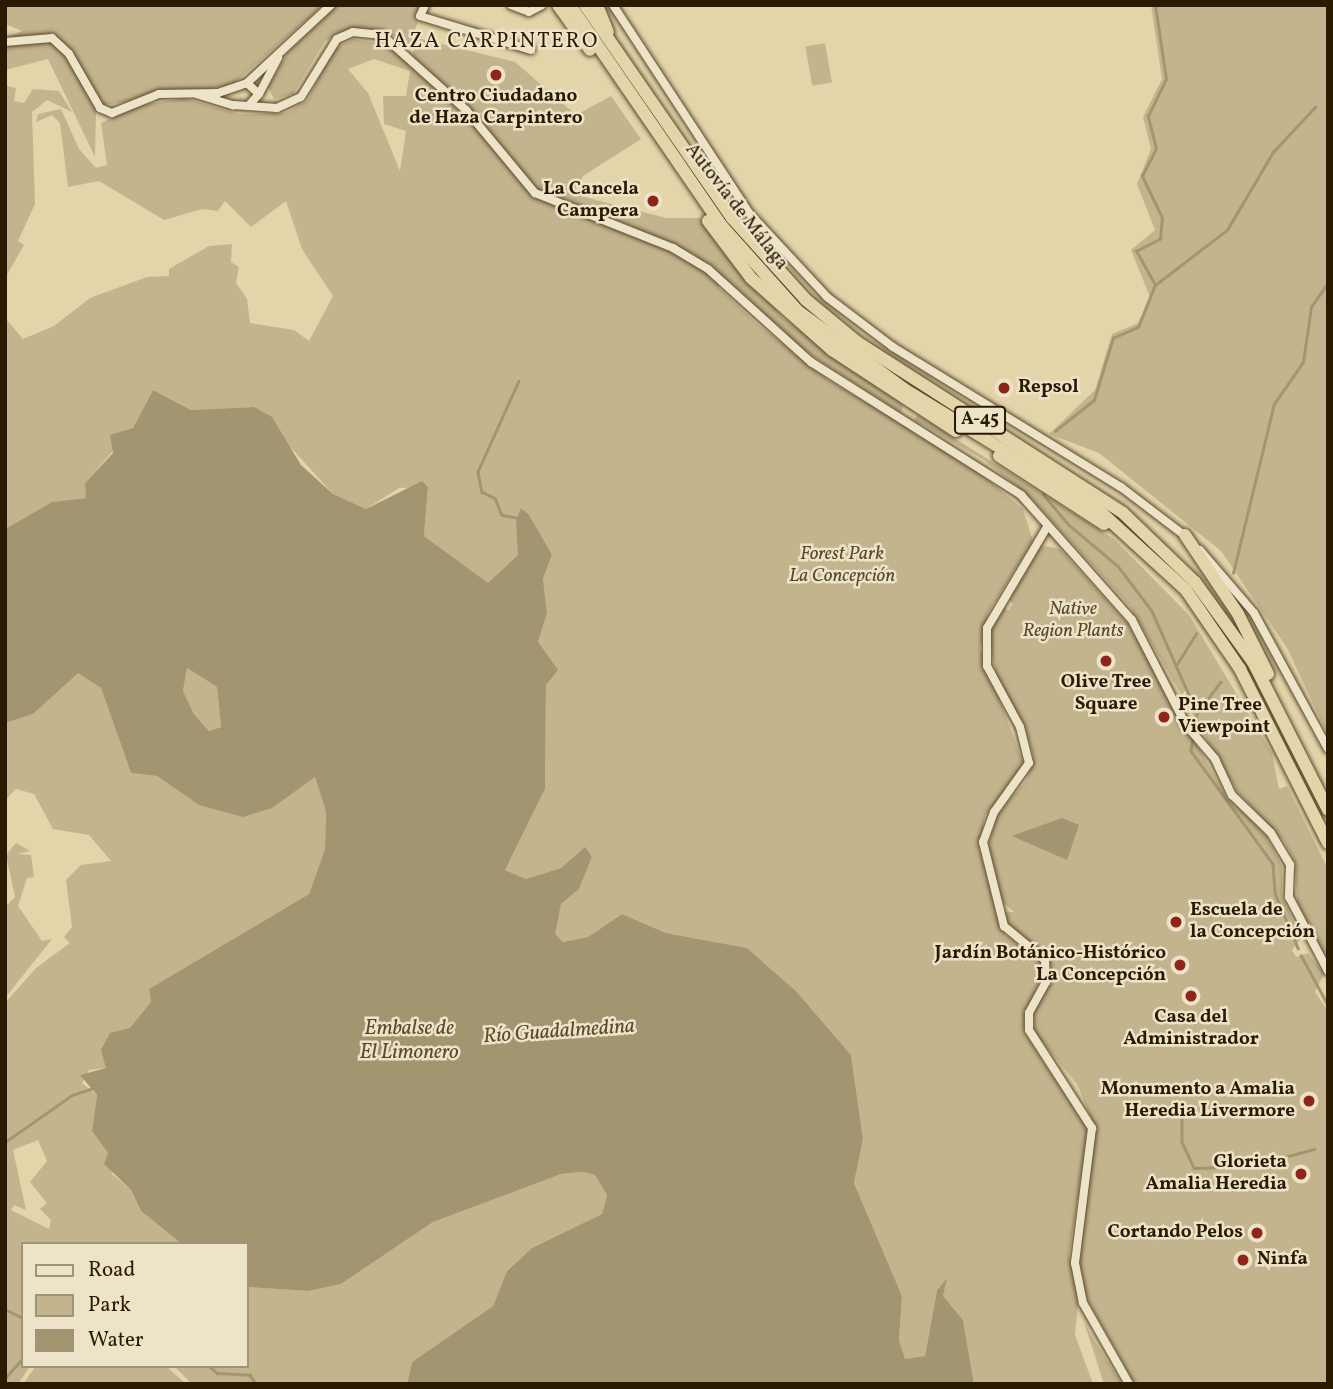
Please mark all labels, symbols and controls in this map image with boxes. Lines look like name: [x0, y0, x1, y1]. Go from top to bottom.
district label: HAZA CARPINTERO: [377, 29, 597, 55]
marker: Centro Ciudadano de Haza Carpintero: [488, 67, 504, 83]
place label: Centro Ciudadano de Haza Carpintero: [409, 86, 583, 130]
street label: Autovía de Málaga: [680, 139, 792, 275]
place label: La Cancela Campera: [543, 179, 639, 223]
marker: La Cancela Campera: [645, 193, 661, 209]
place label: Repsol: [1018, 377, 1079, 399]
marker: Repsol: [996, 380, 1012, 396]
road number: A-45: [954, 406, 1006, 434]
park label: Forest Park La Concepción: [789, 544, 895, 588]
park label: Native Region Plants: [1022, 599, 1124, 643]
marker: Olive Tree Square: [1098, 653, 1114, 669]
place label: Olive Tree Square: [1061, 672, 1151, 716]
place label: Pine Tree Viewpoint: [1178, 695, 1270, 739]
marker: Pine Tree Viewpoint: [1156, 709, 1172, 725]
place label: Escuela de la Concepción: [1190, 900, 1315, 944]
marker: Escuela de la Concepción: [1168, 914, 1184, 930]
place label: Jardín Botánico-Histórico La Concepción: [935, 943, 1166, 987]
marker: Jardín Botánico-Histórico La Concepción: [1172, 957, 1188, 973]
marker: Casa del Administrador: [1183, 988, 1199, 1004]
place label: Casa del Administrador: [1123, 1007, 1259, 1051]
water label: Río Guadalmedina: [482, 1014, 636, 1050]
water label: Embalse de El Limonero: [360, 1016, 458, 1066]
place label: Monumento a Amalia Heredia Livermore: [1101, 1079, 1295, 1123]
marker: Monumento a Amalia Heredia Livermore: [1301, 1093, 1317, 1109]
place label: Glorieta Amalia Heredia: [1146, 1152, 1287, 1196]
marker: Glorieta Amalia Heredia: [1293, 1166, 1309, 1182]
place label: Cortando Pelos: [1107, 1222, 1243, 1244]
marker: Cortando Pelos: [1249, 1225, 1265, 1241]
legend: [21, 1242, 248, 1368]
place label: Ninfa: [1257, 1249, 1308, 1271]
marker: Ninfa: [1235, 1252, 1251, 1268]
text: Road: [88, 1256, 135, 1285]
text: Park: [88, 1291, 131, 1320]
text: Water: [88, 1326, 144, 1355]

